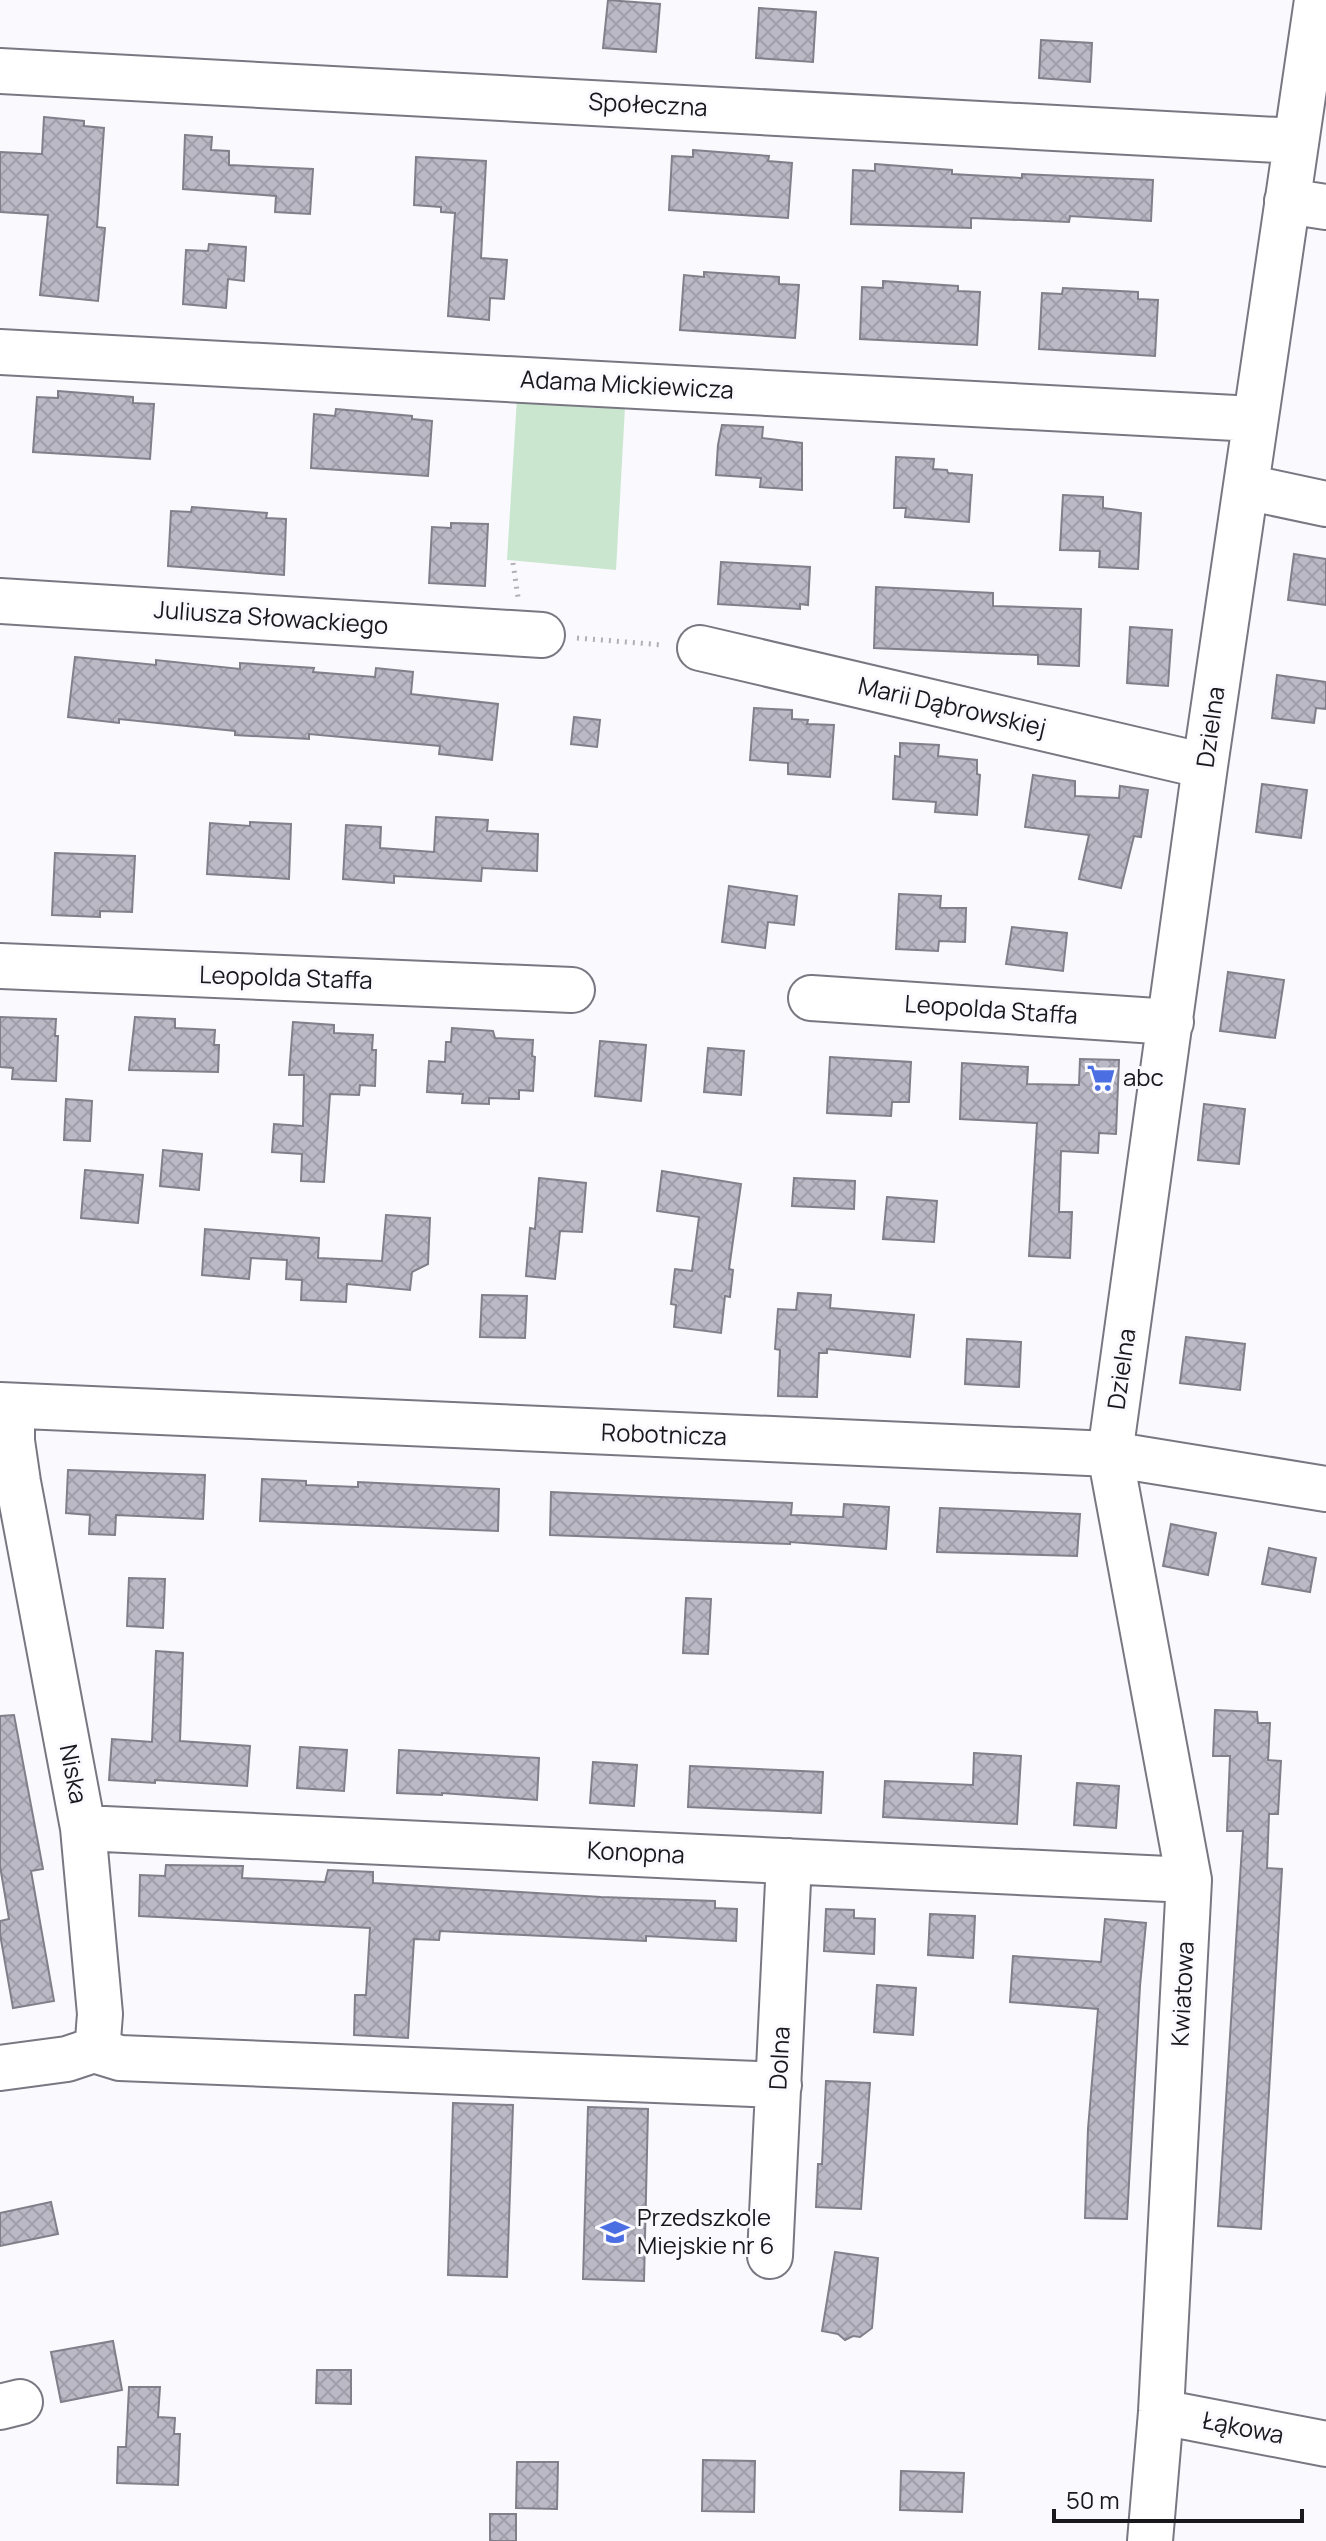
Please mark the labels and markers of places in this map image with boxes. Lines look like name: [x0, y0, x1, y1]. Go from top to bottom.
place label: abc: [1123, 1060, 1164, 1093]
supermarket icon: abc: [1086, 1063, 1116, 1093]
place label: Przedszkole Miejskie nr 6: [637, 2200, 774, 2261]
school or university icon: Przedszkole Miejskie nr 6: [600, 2217, 630, 2247]

